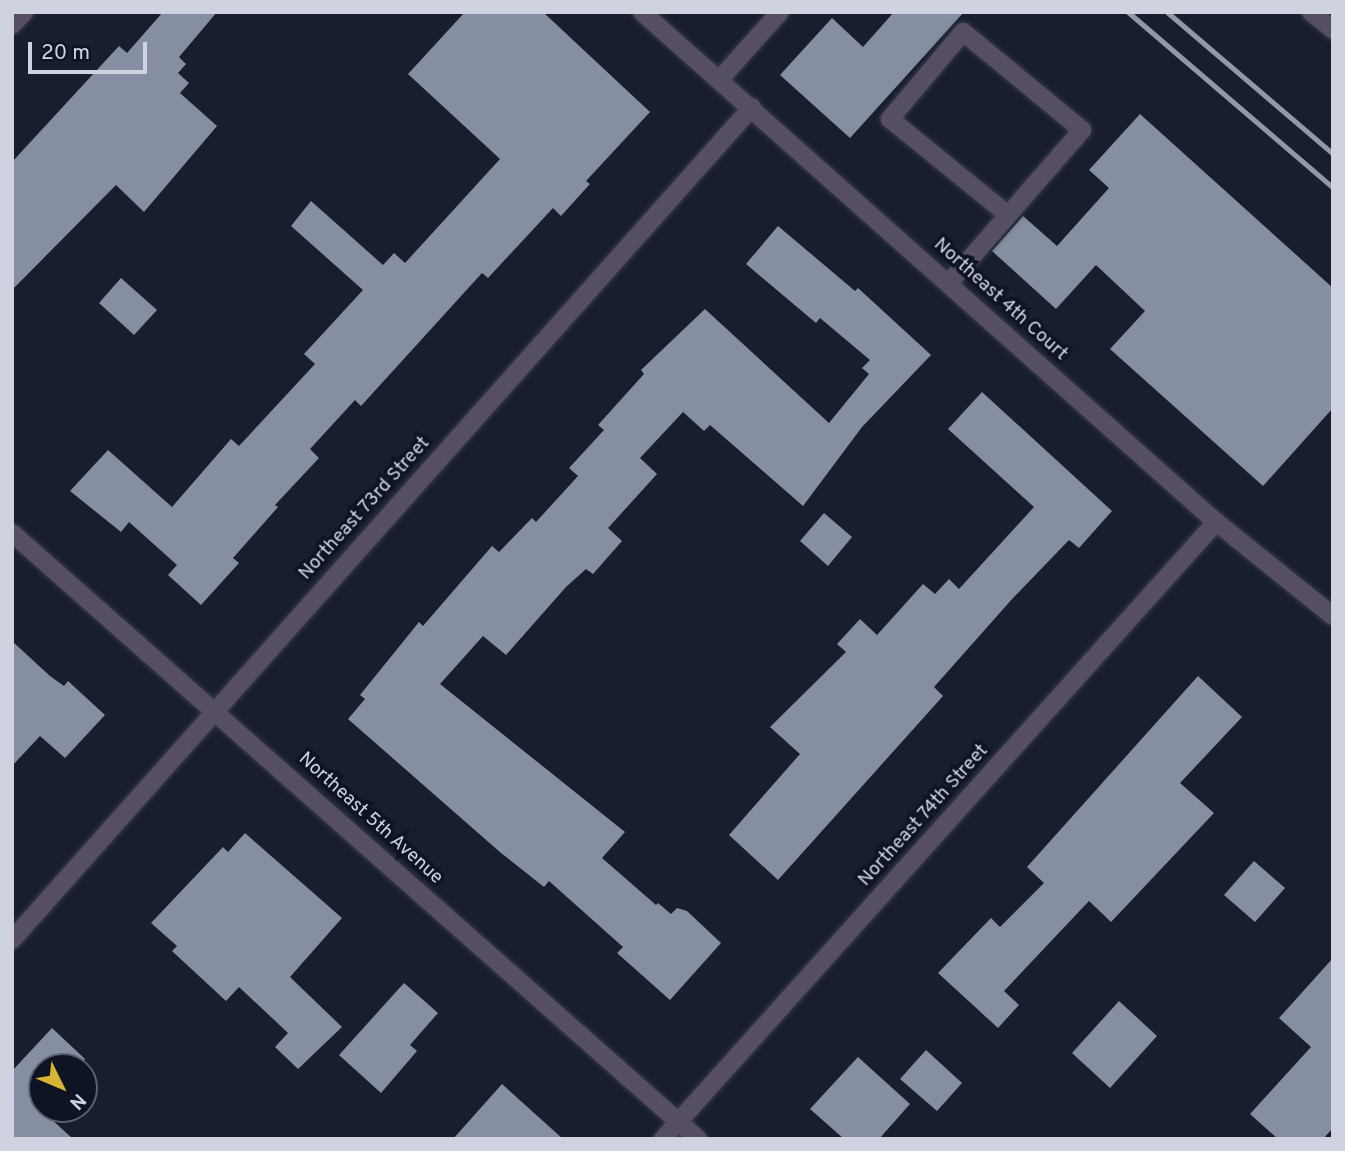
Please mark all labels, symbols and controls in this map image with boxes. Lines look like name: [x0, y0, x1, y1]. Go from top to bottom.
scale bar: [32, 28, 150, 72]
text: 20 m: [41, 40, 90, 67]
street label: Northeast 4th Court: [928, 234, 1072, 366]
street label: Northeast 73rd Street: [294, 432, 436, 586]
street label: Northeast 74th Street: [854, 740, 994, 892]
street label: Northeast 5th Avenue: [293, 748, 447, 890]
north arrow: [28, 1053, 98, 1123]
text: N: [63, 1088, 90, 1114]

